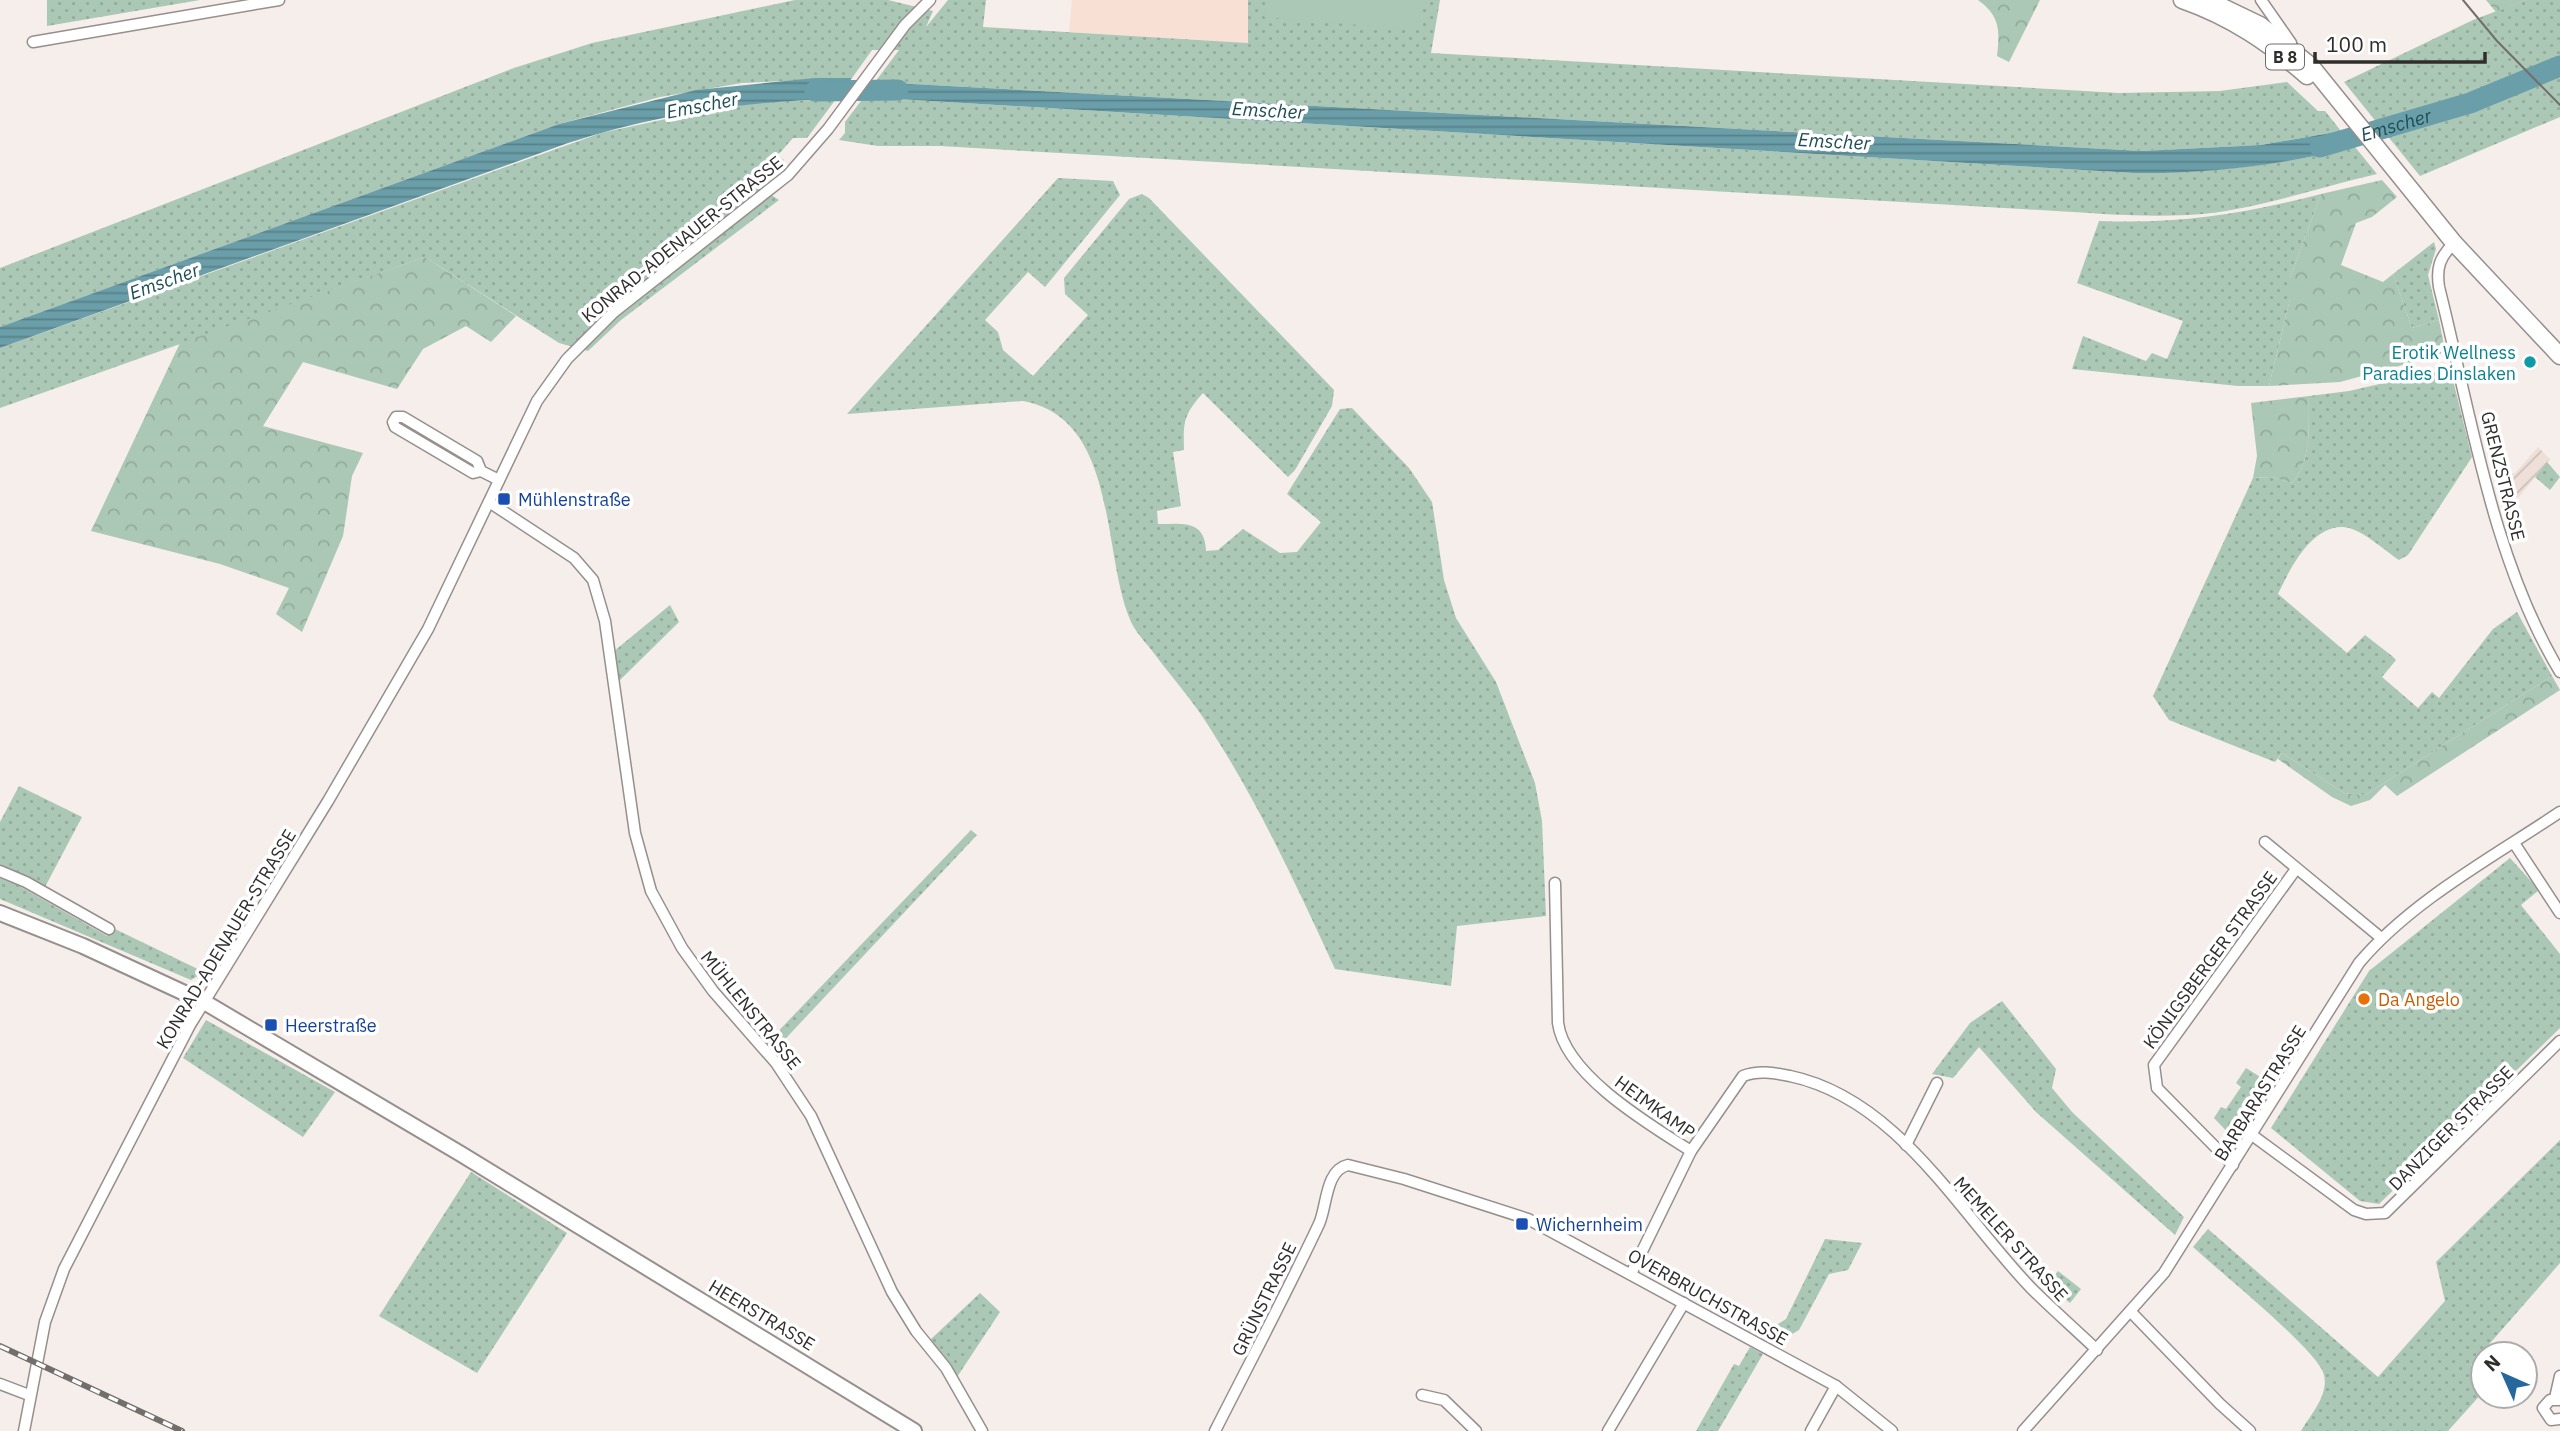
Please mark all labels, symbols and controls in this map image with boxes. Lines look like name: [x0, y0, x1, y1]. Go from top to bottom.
scale bar: [2315, 21, 2485, 65]
text: 100 m: [2326, 30, 2387, 58]
road number: B 8: [2266, 44, 2304, 69]
water label: Emscher: [664, 86, 741, 124]
water label: Emscher: [1231, 96, 1306, 124]
water label: Emscher: [2358, 103, 2435, 146]
water label: Emscher: [1797, 127, 1872, 155]
street label: KONRAD-ADENAUER-STRASSE: [577, 151, 787, 327]
water label: Emscher: [126, 257, 203, 305]
place label: Erotik Wellness Paradies Dinslaken: [2362, 341, 2516, 385]
marker: Erotik Wellness Paradies Dinslaken: [2522, 354, 2538, 370]
street label: GRENZSTRASSE: [2476, 409, 2530, 543]
place label: Mühlenstraße: [518, 488, 631, 511]
marker: Mühlenstraße: [496, 491, 512, 507]
street label: KONRAD-ADENAUER-STRASSE: [151, 825, 301, 1053]
street label: KÖNIGSBERGER STRASSE: [2138, 867, 2282, 1053]
street label: MÜHLENSTRASSE: [696, 946, 806, 1074]
place label: Da Angelo: [2378, 988, 2460, 1011]
marker: Da Angelo: [2356, 991, 2372, 1007]
place label: Heerstraße: [285, 1014, 377, 1037]
marker: Heerstraße: [263, 1017, 279, 1033]
street label: BARBARASTRASSE: [2209, 1021, 2311, 1165]
street label: DANZIGER STRASSE: [2384, 1061, 2518, 1195]
street label: HEIMKAMP: [1610, 1070, 1700, 1144]
street label: MEMELER STRASSE: [1949, 1172, 2073, 1306]
place label: Wichernheim: [1536, 1213, 1643, 1236]
marker: Wichernheim: [1514, 1216, 1530, 1232]
street label: GRÜNSTRASSE: [1227, 1238, 1301, 1360]
street label: OVERBRUCHSTRASSE: [1624, 1243, 1792, 1351]
street label: HEERSTRASSE: [705, 1274, 819, 1356]
north arrow: [2469, 1340, 2539, 1410]
text: N: [2479, 1350, 2505, 1376]

